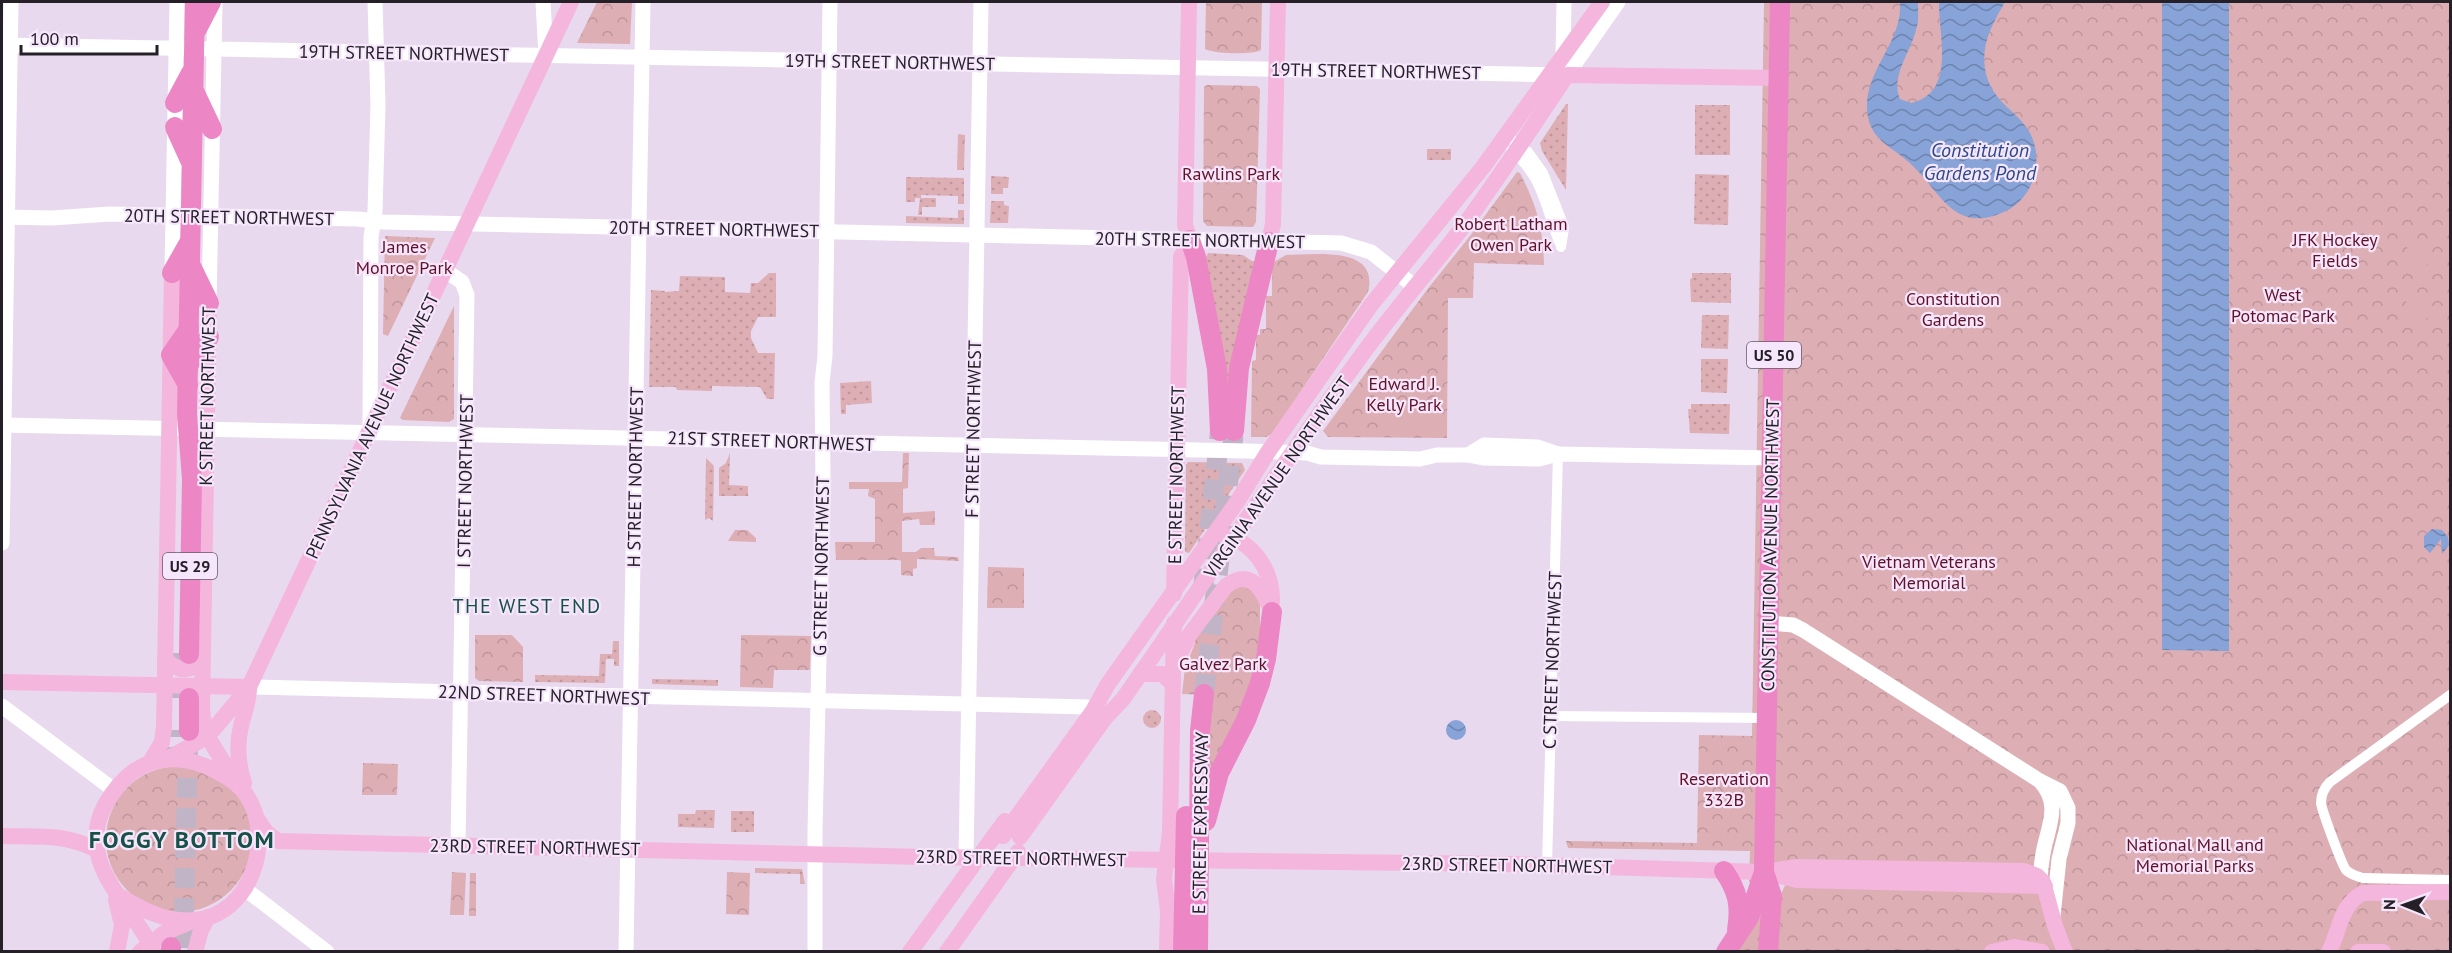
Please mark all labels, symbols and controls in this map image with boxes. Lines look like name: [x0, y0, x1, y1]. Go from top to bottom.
scale bar: [21, 18, 158, 56]
text: 100 m: [30, 27, 79, 50]
street label: 19TH STREET NORTHWEST: [299, 40, 509, 66]
street label: 19TH STREET NORTHWEST: [785, 49, 995, 75]
street label: 19TH STREET NORTHWEST: [1271, 58, 1481, 84]
water label: Constitution Gardens Pond: [1924, 137, 2037, 186]
park label: Rawlins Park: [1182, 162, 1280, 185]
street label: 20TH STREET NORTHWEST: [124, 204, 334, 230]
park label: Robert Latham Owen Park: [1454, 212, 1568, 256]
street label: 20TH STREET NORTHWEST: [609, 216, 819, 242]
street label: 20TH STREET NORTHWEST: [1095, 227, 1305, 253]
park label: JFK Hockey Fields: [2291, 228, 2378, 272]
park label: James Monroe Park: [356, 235, 453, 279]
park label: West Potomac Park: [2231, 283, 2335, 327]
park label: Constitution Gardens: [1906, 287, 2000, 331]
street label: PENNSYLVANIA AVENUE NORTHWEST: [300, 290, 444, 562]
street label: K STREET NORTHWEST: [194, 306, 220, 486]
street label: F STREET NORTHWEST: [960, 340, 986, 518]
road number: US 50: [1747, 342, 1801, 368]
street label: VIRGINIA AVENUE NORTHWEST: [1198, 372, 1356, 583]
park label: Edward J. Kelly Park: [1366, 372, 1442, 416]
street label: H STREET NORTHWEST: [622, 386, 648, 568]
street label: E STREET NORTHWEST: [1163, 386, 1189, 564]
street label: I STREET NORTHWEST: [452, 394, 478, 568]
street label: CONSTITUTION AVENUE NORTHWEST: [1756, 398, 1784, 692]
street label: 21ST STREET NORTHWEST: [667, 426, 875, 456]
street label: G STREET NORTHWEST: [808, 476, 834, 656]
park label: Vietnam Veterans Memorial: [1861, 550, 1996, 594]
road number: US 29: [163, 553, 217, 579]
street label: C STREET NORTHWEST: [1537, 571, 1567, 749]
district label: THE WEST END: [452, 593, 602, 619]
park label: Galvez Park: [1179, 652, 1267, 675]
street label: 22ND STREET NORTHWEST: [438, 680, 650, 710]
street label: E STREET EXPRESSWAY: [1187, 732, 1213, 914]
park label: Reservation 332B: [1679, 767, 1769, 811]
district label: FOGGY BOTTOM: [89, 824, 275, 855]
park label: National Mall and Memorial Parks: [2126, 833, 2264, 877]
street label: 23RD STREET NORTHWEST: [429, 834, 641, 860]
street label: 23RD STREET NORTHWEST: [915, 845, 1127, 871]
street label: 23RD STREET NORTHWEST: [1401, 852, 1613, 878]
north arrow: [2374, 875, 2434, 935]
text: N: [2379, 899, 2399, 910]

